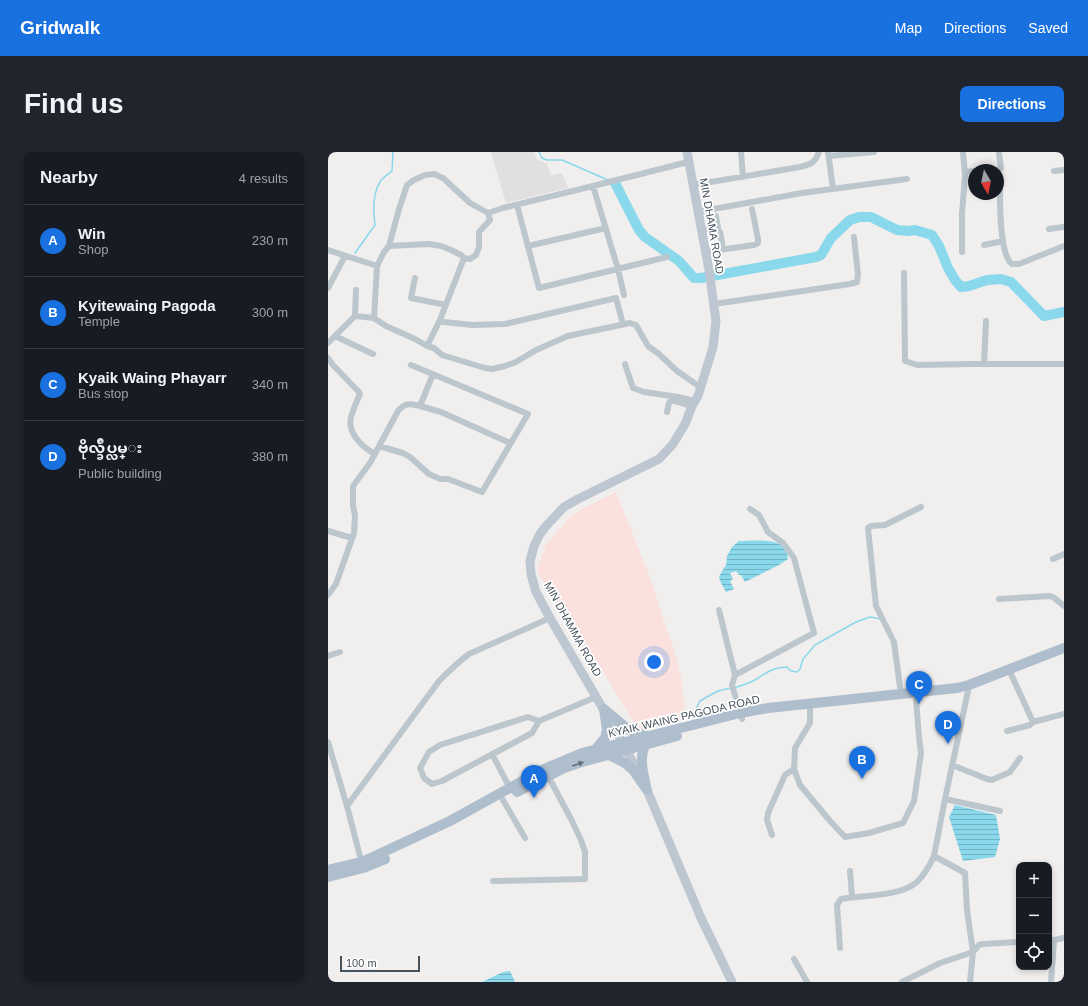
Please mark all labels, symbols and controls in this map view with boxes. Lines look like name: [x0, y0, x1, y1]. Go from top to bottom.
text: Gridwalk: [20, 17, 100, 38]
text: Map: [895, 20, 922, 36]
text: Directions: [944, 20, 1006, 36]
text: Saved: [1028, 20, 1068, 36]
button: Directions: [960, 86, 1064, 122]
text: Find us: [24, 88, 124, 119]
north arrow: [968, 164, 1004, 200]
text: Nearby: [40, 168, 98, 187]
text: 4 results: [239, 171, 288, 186]
street label: MIN DHAMA ROAD: [698, 177, 726, 275]
text: Win: [78, 225, 105, 242]
text: A: [48, 233, 58, 248]
text: 230 m: [252, 233, 288, 248]
text: Shop: [78, 242, 108, 257]
text: Kyitewaing Pagoda: [78, 297, 216, 314]
text: B: [48, 305, 58, 320]
text: 300 m: [252, 305, 288, 320]
text: Temple: [78, 314, 120, 329]
text: Kyaik Waing Phayarr: [78, 369, 227, 386]
text: C: [48, 377, 58, 392]
text: 340 m: [252, 377, 288, 392]
text: Bus stop: [78, 386, 129, 401]
text: ဗိုလ္ခ်ဳပ္လမ္း: [78, 439, 142, 456]
text: D: [48, 449, 58, 464]
text: 380 m: [252, 449, 288, 464]
text: Public building: [78, 466, 162, 481]
street label: MIN DHAMMA ROAD: [542, 580, 604, 678]
your location: [644, 652, 664, 672]
pin: C: [906, 671, 932, 704]
street label: KYAIK WAING PAGODA ROAD: [607, 693, 761, 739]
pin: D: [935, 711, 961, 744]
pin: B: [849, 746, 875, 779]
one-way arrow: [572, 760, 584, 766]
pin: A: [521, 765, 547, 798]
map controls: [1016, 862, 1052, 970]
button: +: [1016, 862, 1052, 898]
button: −: [1016, 898, 1052, 934]
button: locate: [1016, 934, 1052, 970]
scale bar: [340, 954, 420, 973]
text: 100 m: [346, 957, 377, 969]

